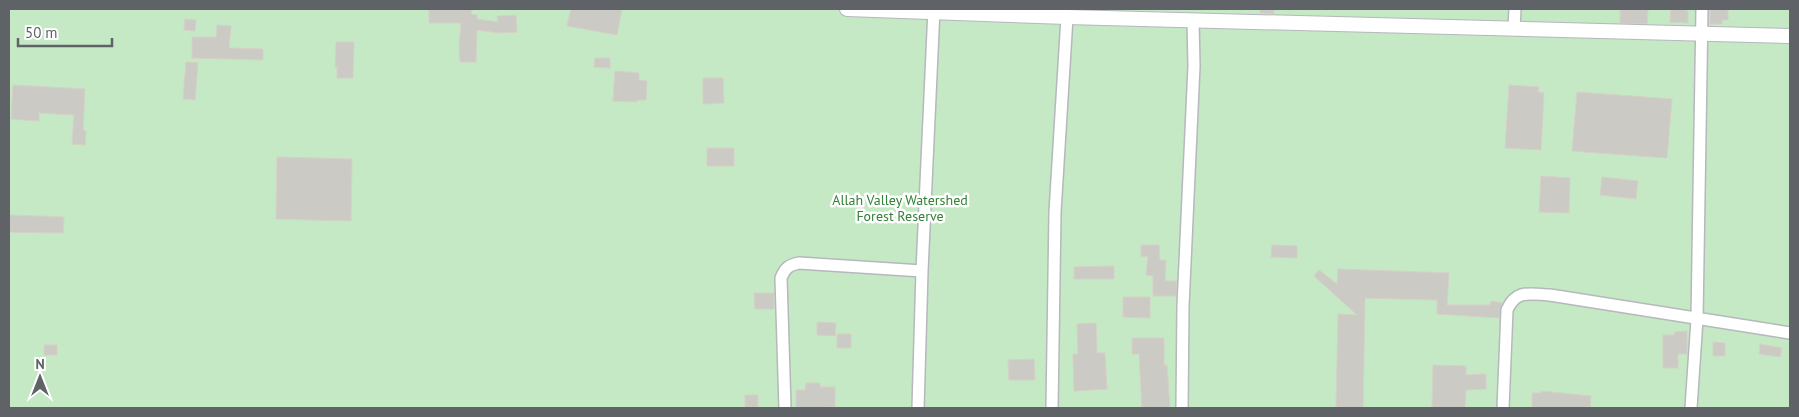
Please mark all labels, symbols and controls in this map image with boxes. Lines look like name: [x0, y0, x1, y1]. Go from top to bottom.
scale bar: [18, 15, 111, 47]
text: 50 m: [25, 23, 58, 42]
park label: Allah Valley Watershed Forest Reserve: [832, 191, 968, 225]
north arrow: [15, 352, 65, 402]
text: N: [35, 355, 45, 373]

